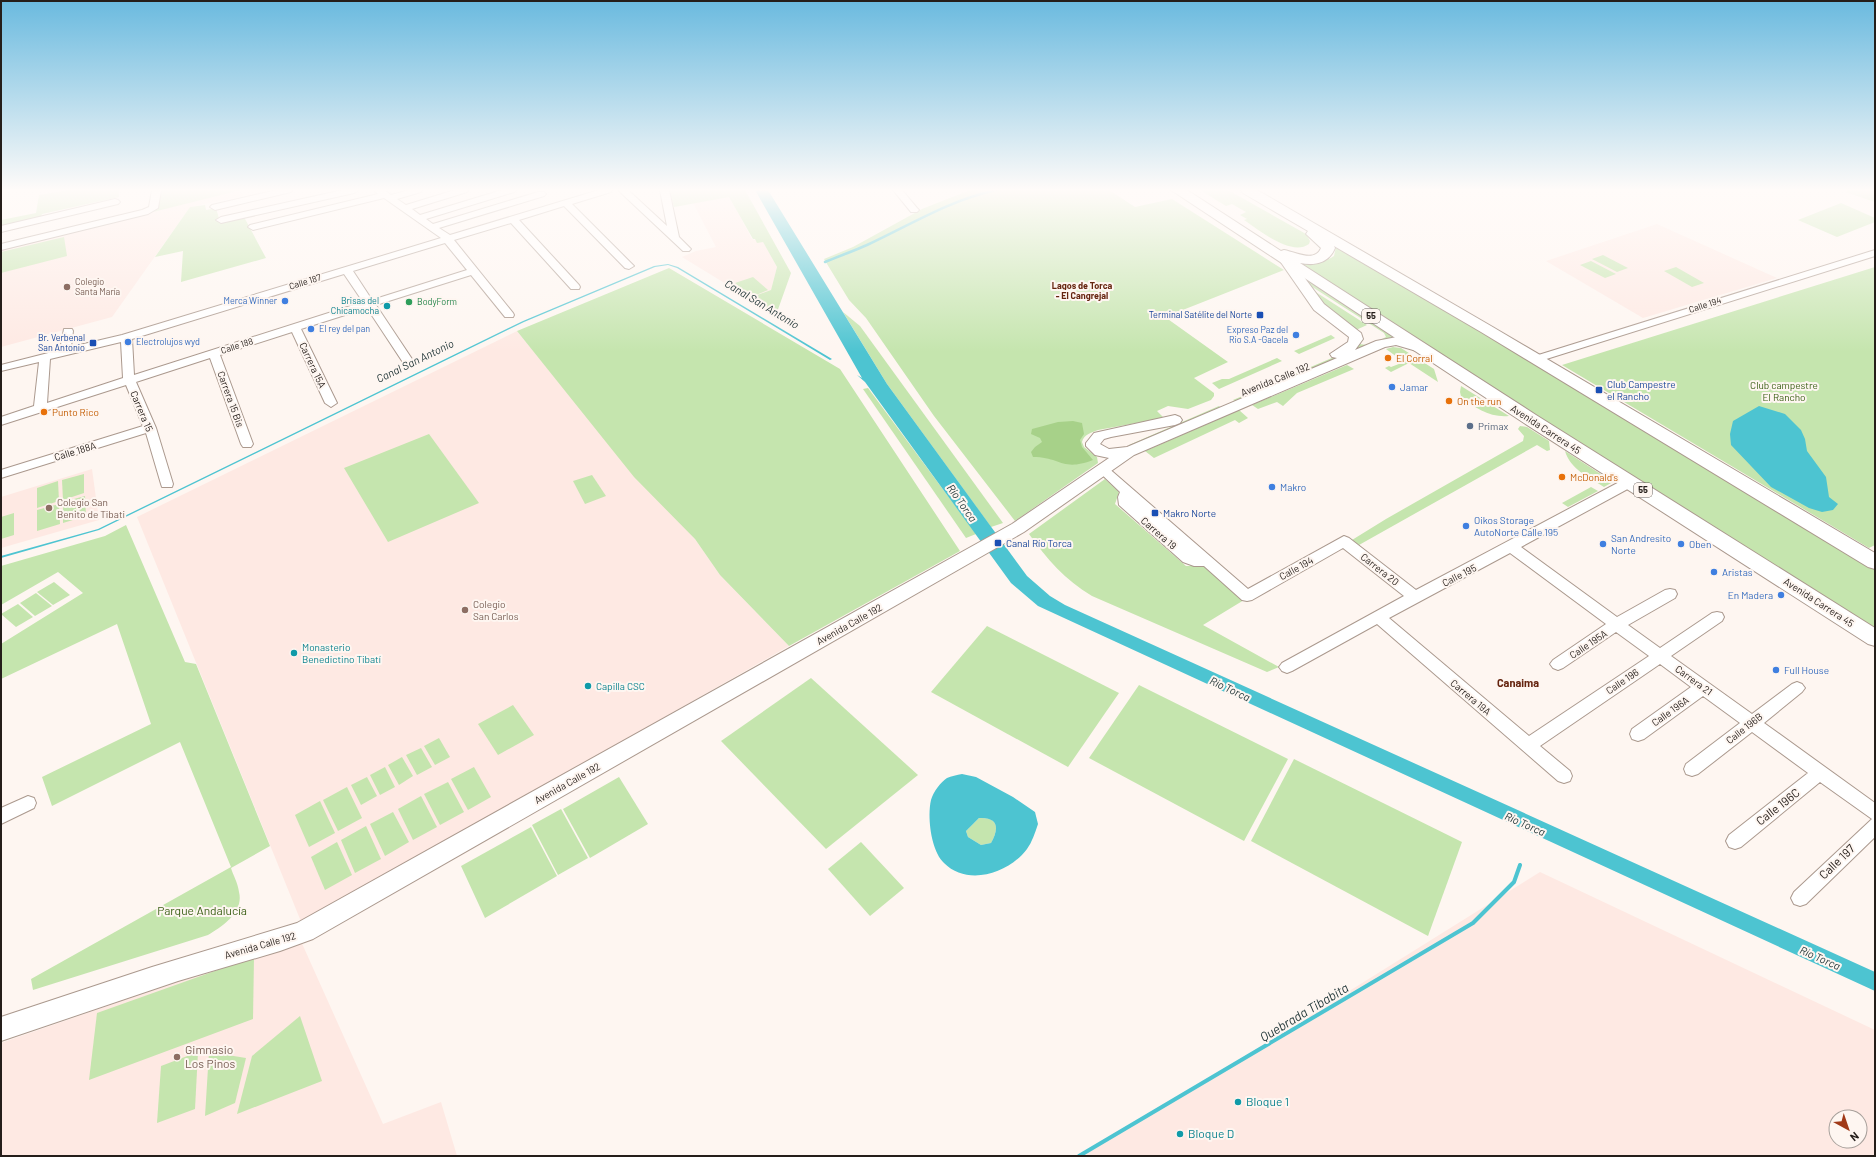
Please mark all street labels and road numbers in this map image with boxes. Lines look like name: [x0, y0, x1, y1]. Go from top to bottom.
street label: Calle 187: [288, 271, 323, 292]
street label: Calle 194: [1687, 294, 1723, 315]
road number: 55: [1362, 309, 1380, 323]
street label: Calle 188: [219, 335, 255, 356]
street label: Carrera 15A: [297, 340, 329, 390]
street label: Avenida Calle 192: [1239, 360, 1311, 398]
street label: Carrera 15 Bis: [215, 369, 247, 429]
street label: Carrera 15: [128, 389, 156, 433]
street label: Avenida Carrera 45: [1509, 402, 1583, 456]
street label: Calle 188A: [53, 439, 97, 463]
road number: 55: [1634, 483, 1652, 497]
street label: Carrera 19: [1139, 514, 1179, 552]
street label: Carrera 20: [1358, 550, 1402, 588]
street label: Calle 194: [1277, 554, 1315, 582]
street label: Calle 195: [1440, 561, 1478, 589]
street label: Avenida Carrera 45: [1782, 575, 1856, 629]
street label: Avenida Calle 192: [814, 601, 884, 647]
street label: Calle 195A: [1567, 627, 1609, 661]
street label: Carrera 21: [1673, 662, 1715, 698]
street label: Calle 196: [1603, 666, 1641, 696]
street label: Carrera 19A: [1448, 677, 1494, 717]
street label: Calle 196A: [1649, 694, 1691, 728]
street label: Calle 196B: [1723, 710, 1765, 746]
street label: Avenida Calle 192: [532, 760, 602, 806]
street label: Calle 196C: [1753, 785, 1802, 828]
street label: Calle 197: [1816, 841, 1857, 882]
street label: Avenida Calle 192: [223, 929, 297, 961]

